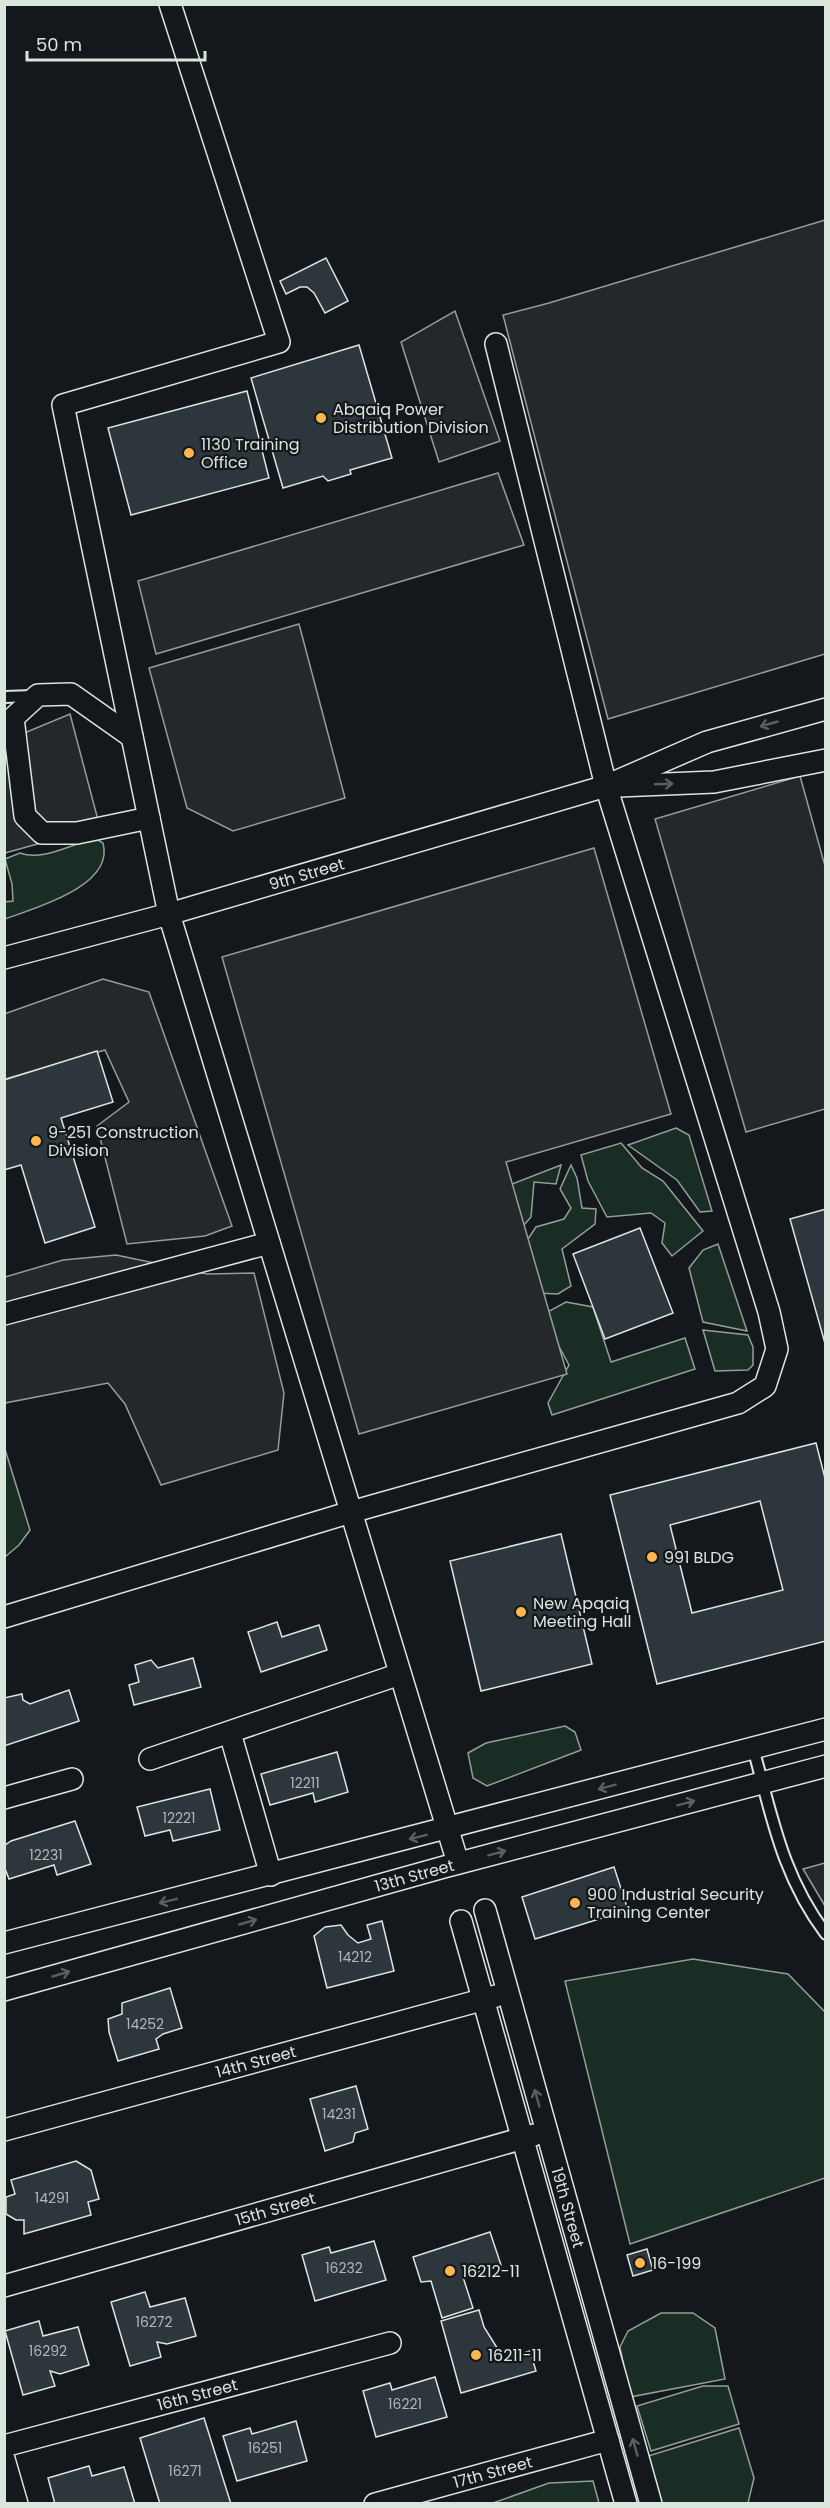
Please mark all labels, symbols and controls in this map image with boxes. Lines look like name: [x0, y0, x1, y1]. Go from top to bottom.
scale bar: [27, 24, 206, 62]
text: 50 m: [36, 32, 82, 57]
place label: Abqaiq Power Distribution Division: [333, 398, 489, 439]
marker: Abqaiq Power Distribution Division: [314, 411, 328, 425]
place label: 1130 Training Office: [201, 433, 300, 474]
marker: 1130 Training Office: [182, 446, 196, 460]
one-way arrow: [760, 719, 779, 731]
one-way arrow: [654, 778, 674, 789]
street label: 9th Street: [266, 852, 347, 896]
place label: 9-251 Construction Division: [48, 1121, 199, 1162]
marker: 9-251 Construction Division: [29, 1134, 43, 1148]
place label: 991 BLDG: [664, 1546, 734, 1569]
marker: 991 BLDG: [645, 1550, 659, 1564]
place label: New Apqaiq Meeting Hall: [533, 1592, 631, 1633]
marker: New Apqaiq Meeting Hall: [514, 1605, 528, 1619]
house number: 12211: [290, 1773, 320, 1793]
one-way arrow: [597, 1782, 616, 1794]
one-way arrow: [676, 1796, 695, 1808]
house number: 12221: [162, 1808, 196, 1828]
one-way arrow: [409, 1832, 428, 1843]
house number: 12231: [29, 1845, 63, 1865]
one-way arrow: [487, 1846, 506, 1858]
street label: 13th Street: [372, 1854, 457, 1898]
place label: 900 Industrial Security Training Center: [587, 1883, 764, 1924]
one-way arrow: [159, 1896, 178, 1908]
marker: 900 Industrial Security Training Center: [568, 1896, 582, 1910]
one-way arrow: [239, 1915, 258, 1927]
house number: 14212: [338, 1947, 372, 1967]
one-way arrow: [51, 1968, 70, 1980]
house number: 14252: [126, 2014, 164, 2034]
street label: 14th Street: [213, 2040, 299, 2084]
one-way arrow: [530, 2089, 542, 2108]
house number: 14231: [322, 2104, 356, 2124]
street label: 19th Street: [546, 2165, 590, 2251]
street label: 15th Street: [233, 2187, 318, 2232]
house number: 14291: [35, 2188, 69, 2208]
place label: 16-199: [652, 2252, 701, 2275]
marker: 16-199: [633, 2256, 647, 2270]
house number: 16232: [325, 2258, 363, 2278]
place label: 16212-11: [462, 2260, 520, 2283]
marker: 16212-11: [443, 2264, 457, 2278]
house number: 16272: [135, 2312, 173, 2332]
house number: 16292: [29, 2341, 67, 2361]
place label: 16211-11: [488, 2344, 542, 2367]
marker: 16211-11: [469, 2348, 483, 2362]
street label: 16th Street: [155, 2373, 240, 2417]
house number: 16221: [388, 2394, 422, 2414]
house number: 16251: [248, 2438, 282, 2458]
one-way arrow: [629, 2438, 640, 2457]
street label: 17th Street: [451, 2450, 535, 2494]
house number: 16271: [168, 2461, 202, 2481]

